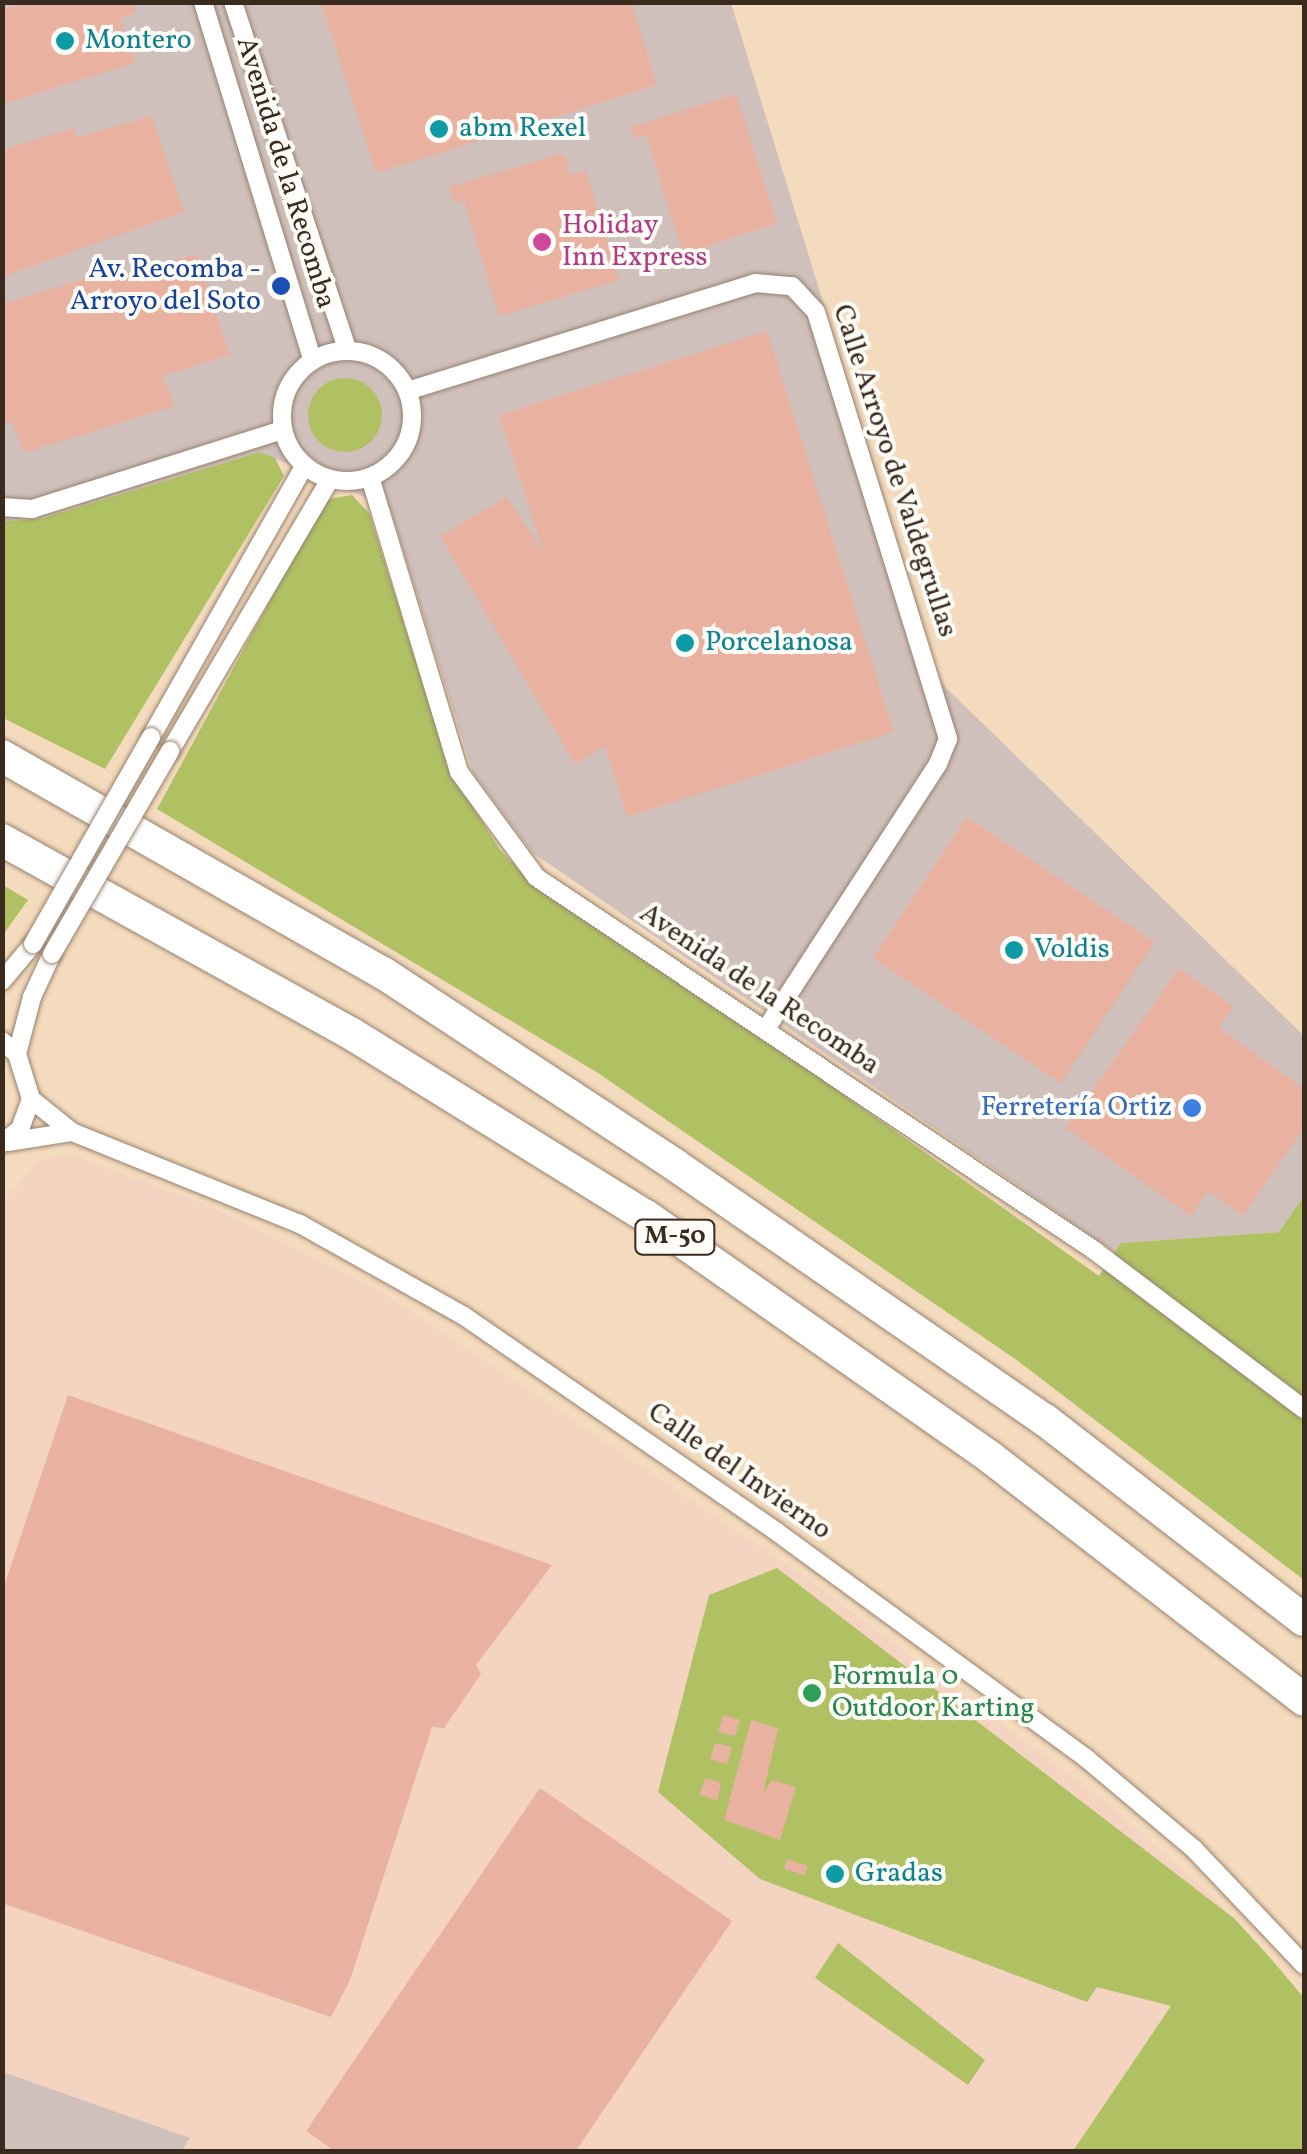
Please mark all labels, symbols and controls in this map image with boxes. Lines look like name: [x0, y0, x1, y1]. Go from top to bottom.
place label: Montero: [85, 24, 192, 58]
marker: Montero: [54, 30, 76, 52]
street label: Avenida de la Recomba: [228, 33, 342, 313]
place label: abm Rexel: [459, 112, 586, 146]
marker: abm Rexel: [428, 118, 450, 140]
place label: Holiday Inn Express: [562, 209, 707, 275]
marker: Holiday Inn Express: [531, 231, 553, 253]
place label: Av. Recomba - Arroyo del Soto: [70, 253, 261, 319]
marker: Av. Recomba - Arroyo del Soto: [270, 275, 292, 297]
street label: Calle Arroyo de Valdegrullas: [824, 300, 964, 642]
place label: Porcelanosa: [705, 626, 853, 660]
marker: Porcelanosa: [674, 632, 696, 654]
street label: Avenida de la Recomba: [633, 897, 885, 1083]
place label: Voldis: [1034, 933, 1110, 967]
marker: Voldis: [1003, 939, 1025, 961]
place label: Ferretería Ortiz: [981, 1091, 1172, 1125]
marker: Ferretería Ortiz: [1181, 1097, 1203, 1119]
road number: M-50: [632, 1217, 718, 1257]
street label: Calle del Invierno: [641, 1396, 837, 1548]
place label: Formula 0 Outdoor Karting: [832, 1660, 1035, 1726]
marker: Formula 0 Outdoor Karting: [801, 1682, 823, 1704]
place label: Gradas: [855, 1857, 943, 1891]
marker: Gradas: [824, 1863, 846, 1885]

